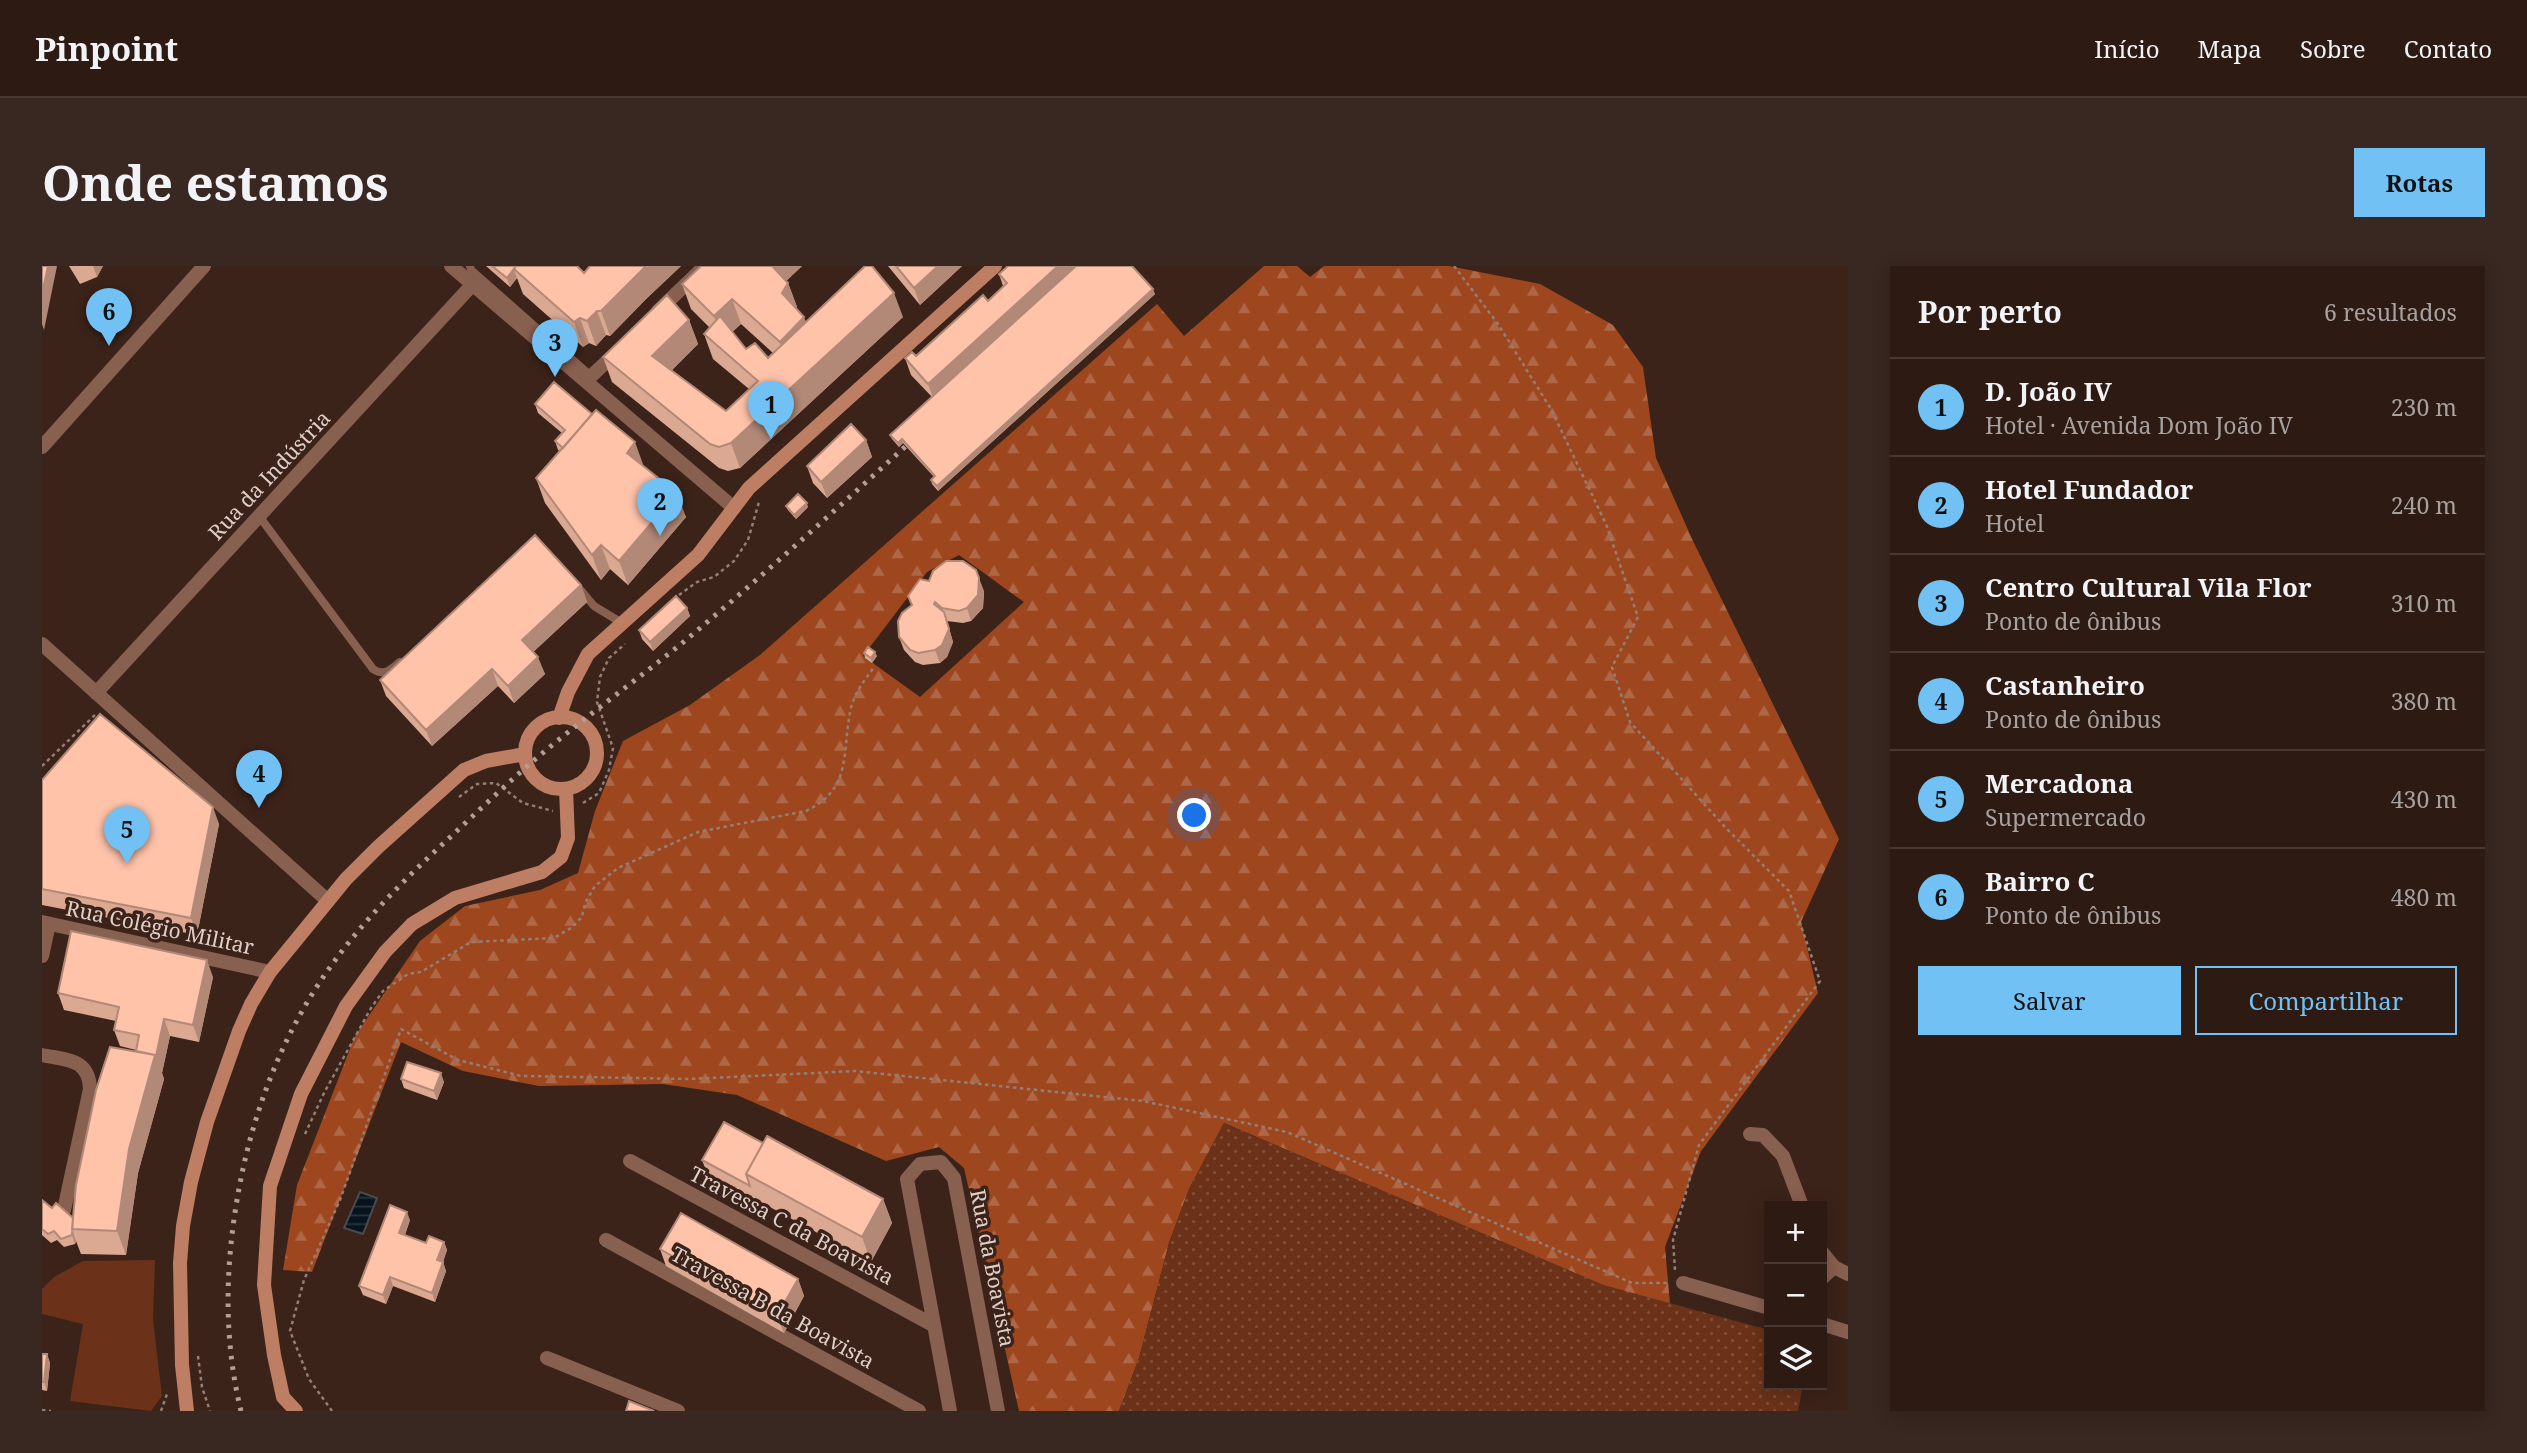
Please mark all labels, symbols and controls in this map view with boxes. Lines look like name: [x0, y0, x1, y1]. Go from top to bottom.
text: Pinpoint: [35, 26, 178, 71]
text: Início: [2094, 32, 2160, 65]
text: Mapa: [2198, 32, 2262, 65]
text: Sobre: [2300, 32, 2366, 65]
text: Contato: [2404, 32, 2492, 65]
button: Rotas: [2354, 148, 2485, 217]
text: Onde estamos: [42, 149, 389, 215]
pin: 6: [86, 288, 132, 346]
text: Por perto: [1918, 291, 2062, 332]
text: 6 resultados: [2324, 296, 2457, 328]
pin: 3: [532, 319, 578, 377]
text: D. João IV: [1985, 373, 2112, 409]
pin: 1: [748, 381, 794, 439]
text: 1: [1935, 391, 1948, 423]
text: 230 m: [2391, 391, 2457, 423]
street label: Rua da Indústria: [202, 404, 336, 546]
text: Hotel · Avenida Dom João IV: [1985, 409, 2293, 441]
text: Hotel Fundador: [1985, 471, 2193, 507]
pin: 2: [637, 478, 683, 536]
text: 2: [1935, 489, 1948, 521]
text: 240 m: [2391, 489, 2457, 521]
text: Hotel: [1985, 507, 2044, 539]
text: Centro Cultural Vila Flor: [1985, 569, 2311, 605]
text: 3: [1935, 587, 1948, 619]
text: 310 m: [2391, 587, 2457, 619]
text: Ponto de ônibus: [1985, 605, 2161, 637]
text: Castanheiro: [1985, 667, 2145, 703]
text: 4: [1935, 685, 1948, 717]
text: 380 m: [2391, 685, 2457, 717]
text: Ponto de ônibus: [1985, 703, 2161, 735]
pin: 4: [236, 750, 282, 808]
text: Mercadona: [1985, 765, 2133, 801]
text: 5: [1935, 783, 1948, 815]
text: 430 m: [2391, 783, 2457, 815]
your location: [1177, 798, 1211, 832]
text: Supermercado: [1985, 801, 2146, 833]
pin: 5: [104, 806, 150, 864]
text: Bairro C: [1985, 863, 2095, 899]
text: 6: [1935, 881, 1948, 913]
text: 480 m: [2391, 881, 2457, 913]
street label: Rua Colégio Militar: [63, 893, 257, 961]
text: Ponto de ônibus: [1985, 899, 2161, 931]
button: Salvar: [1918, 966, 2181, 1035]
button: Compartilhar: [2195, 966, 2457, 1035]
street label: Travessa C da Boavista: [685, 1159, 899, 1291]
street label: Rua da Boavista: [964, 1187, 1022, 1349]
map controls: [1764, 1201, 1827, 1390]
button: +: [1764, 1201, 1827, 1264]
street label: Travessa B da Boavista: [666, 1239, 880, 1375]
button: −: [1764, 1264, 1827, 1327]
button: layers: [1764, 1327, 1827, 1390]

